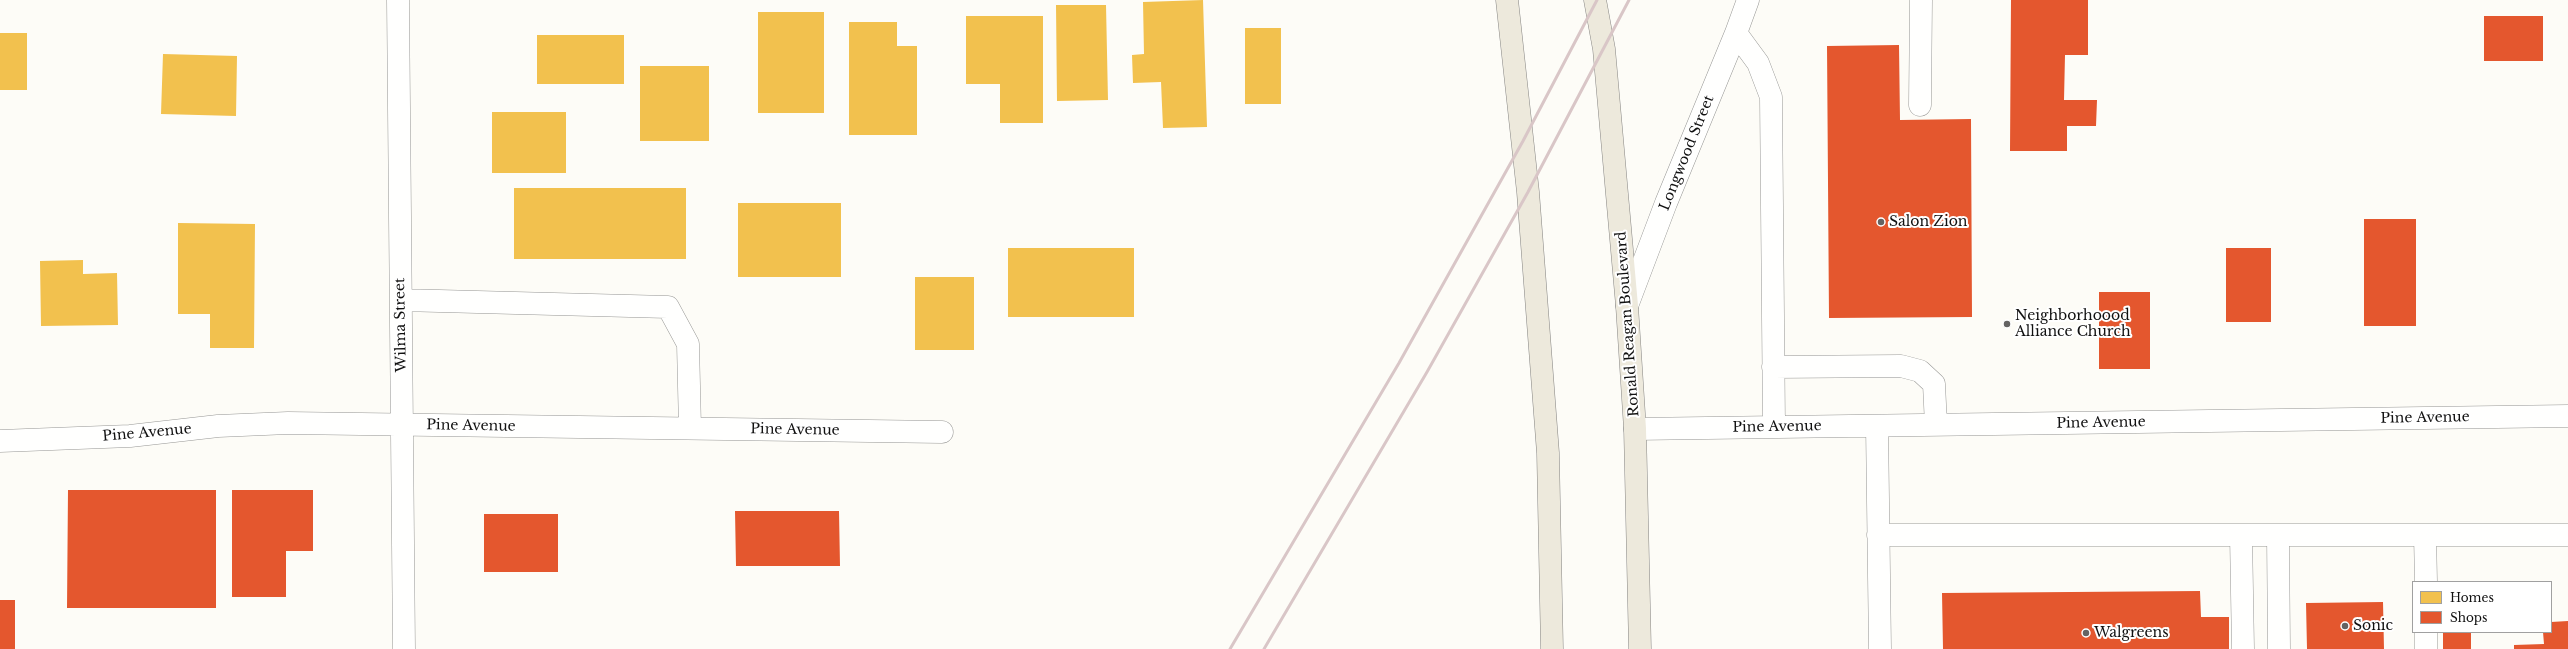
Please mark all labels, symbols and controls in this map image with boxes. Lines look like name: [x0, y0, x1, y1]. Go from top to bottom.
street label: Longwood Street: [1656, 93, 1718, 213]
place label: Salon Zion: [1889, 214, 1968, 230]
marker: Salon Zion: [1876, 217, 1886, 227]
street label: Ronald Reagan Boulevard: [1613, 231, 1643, 417]
street label: Wilma Street: [392, 278, 410, 372]
place label: Neighborhoood Alliance Church: [2015, 308, 2131, 340]
marker: Neighborhoood Alliance Church: [2002, 319, 2012, 329]
street label: Pine Avenue: [2380, 409, 2470, 427]
street label: Pine Avenue: [2056, 414, 2146, 432]
street label: Pine Avenue: [426, 417, 516, 435]
street label: Pine Avenue: [1732, 418, 1822, 436]
street label: Pine Avenue: [102, 421, 192, 445]
street label: Pine Avenue: [750, 421, 840, 439]
legend: [2412, 581, 2552, 633]
text: Homes: [2450, 590, 2494, 605]
text: Shops: [2450, 610, 2487, 625]
place label: Sonic: [2353, 618, 2393, 634]
marker: Sonic: [2340, 621, 2350, 631]
place label: Walgreens: [2094, 625, 2168, 641]
marker: Walgreens: [2081, 628, 2091, 638]

